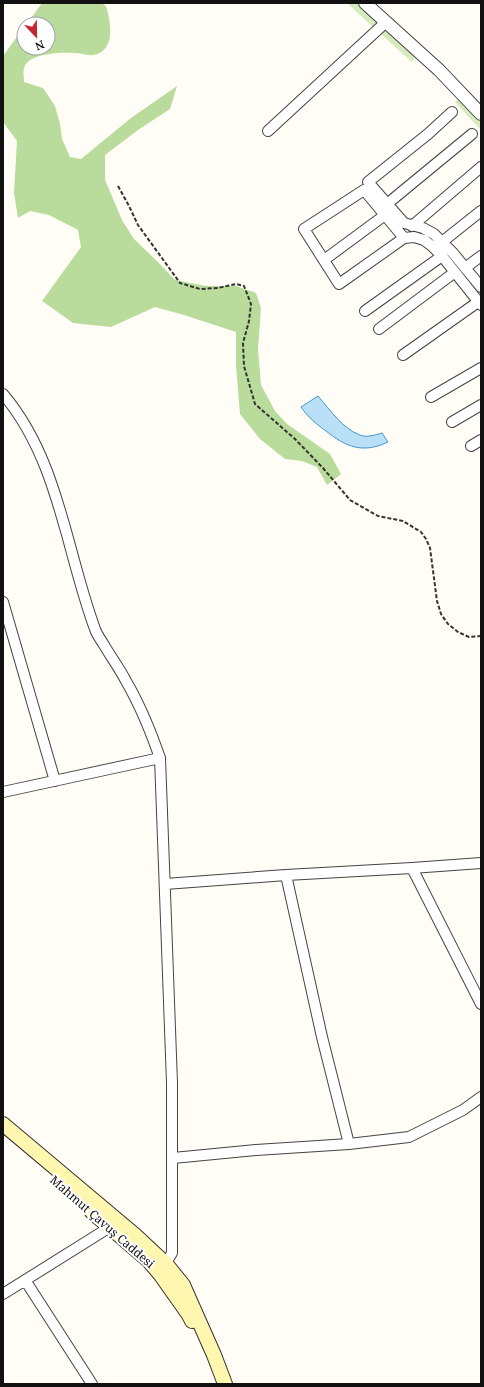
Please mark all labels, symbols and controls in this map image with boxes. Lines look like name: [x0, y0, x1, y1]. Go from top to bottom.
north arrow: [16, 16, 56, 56]
text: N: [33, 37, 47, 54]
street label: Mahmut Çavuş Caddesi: [46, 1171, 158, 1272]

